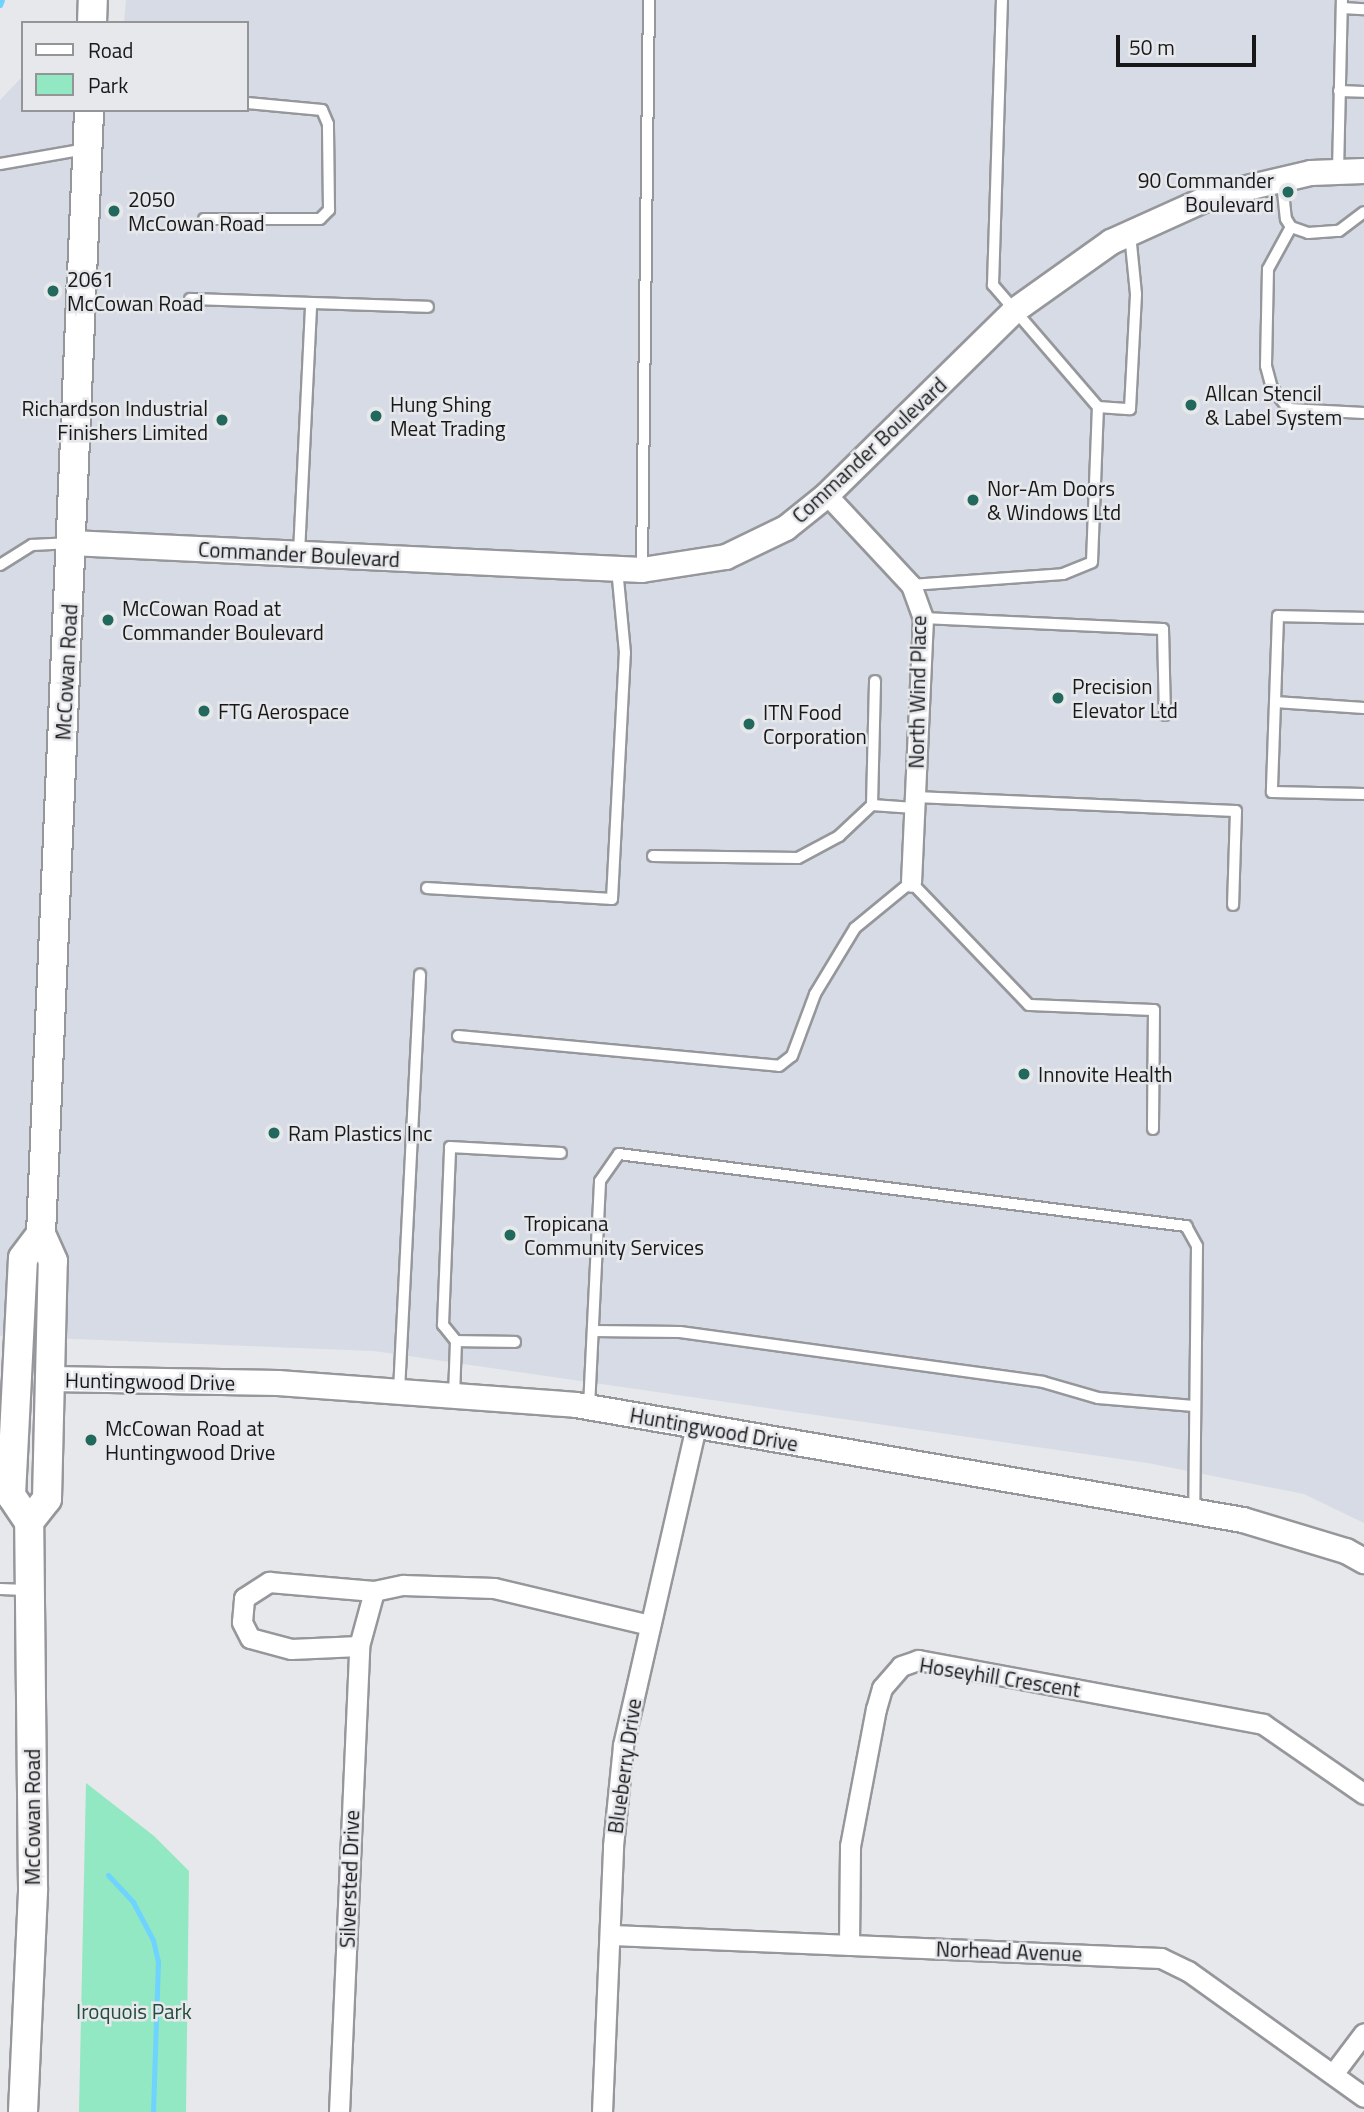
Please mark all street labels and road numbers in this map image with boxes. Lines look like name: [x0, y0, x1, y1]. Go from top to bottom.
street label: Commander Boulevard: [787, 372, 951, 528]
street label: Commander Boulevard: [198, 536, 400, 572]
street label: McCowan Road: [50, 603, 82, 741]
street label: North Wind Place: [903, 615, 931, 769]
street label: Huntingwood Drive: [65, 1367, 235, 1395]
street label: Huntingwood Drive: [628, 1402, 800, 1456]
street label: Hoseyhill Crescent: [918, 1652, 1082, 1702]
street label: Blueberry Drive: [602, 1697, 646, 1835]
street label: McCowan Road: [19, 1749, 45, 1885]
street label: Silversted Drive: [334, 1810, 364, 1948]
street label: Norhead Avenue: [935, 1936, 1083, 1966]

